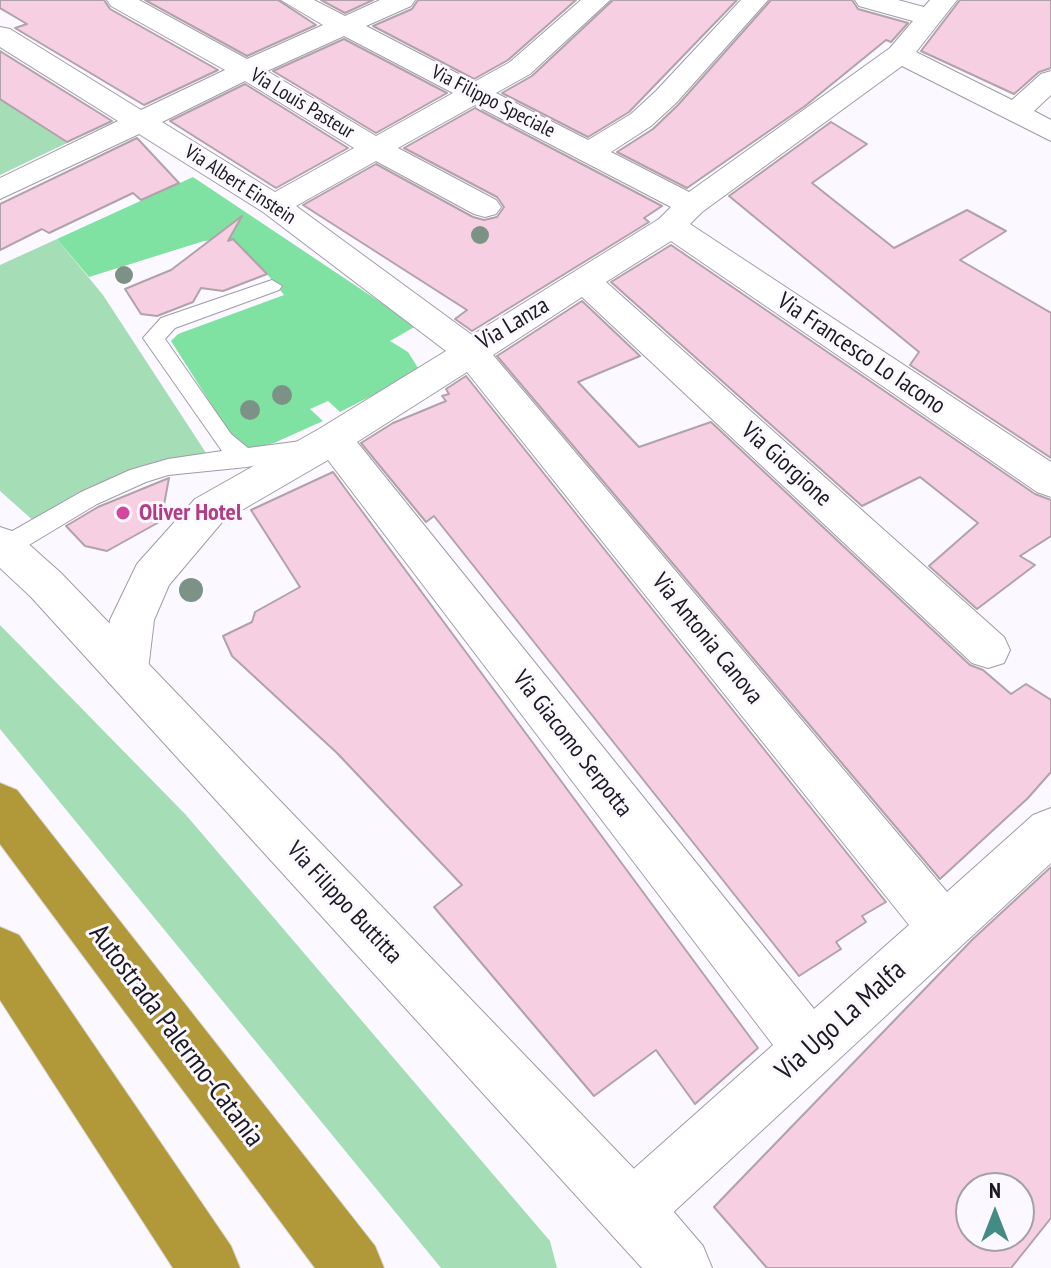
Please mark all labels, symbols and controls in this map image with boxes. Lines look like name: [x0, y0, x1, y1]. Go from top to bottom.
street label: Via Filippo Speciale: [427, 61, 559, 143]
street label: Via Louis Pasteur: [246, 64, 358, 144]
street label: Via Albert Einstein: [180, 140, 300, 230]
street label: Via Francesco Lo Iacono: [772, 287, 950, 421]
street label: Via Lanza: [472, 291, 554, 357]
street label: Via Giorgione: [735, 417, 837, 513]
place label: Oliver Hotel: [139, 499, 242, 527]
marker: Oliver Hotel: [114, 504, 132, 522]
street label: Via Antonia Canova: [645, 568, 769, 710]
street label: Via Giacomo Serpotta: [506, 665, 638, 823]
street label: Via Filippo Buttitta: [280, 836, 408, 970]
street label: Autostrada Palermo-Catania: [81, 918, 271, 1154]
street label: Via Ugo La Malfa: [769, 954, 913, 1088]
north arrow: [955, 1172, 1035, 1252]
text: N: [989, 1176, 1001, 1204]

